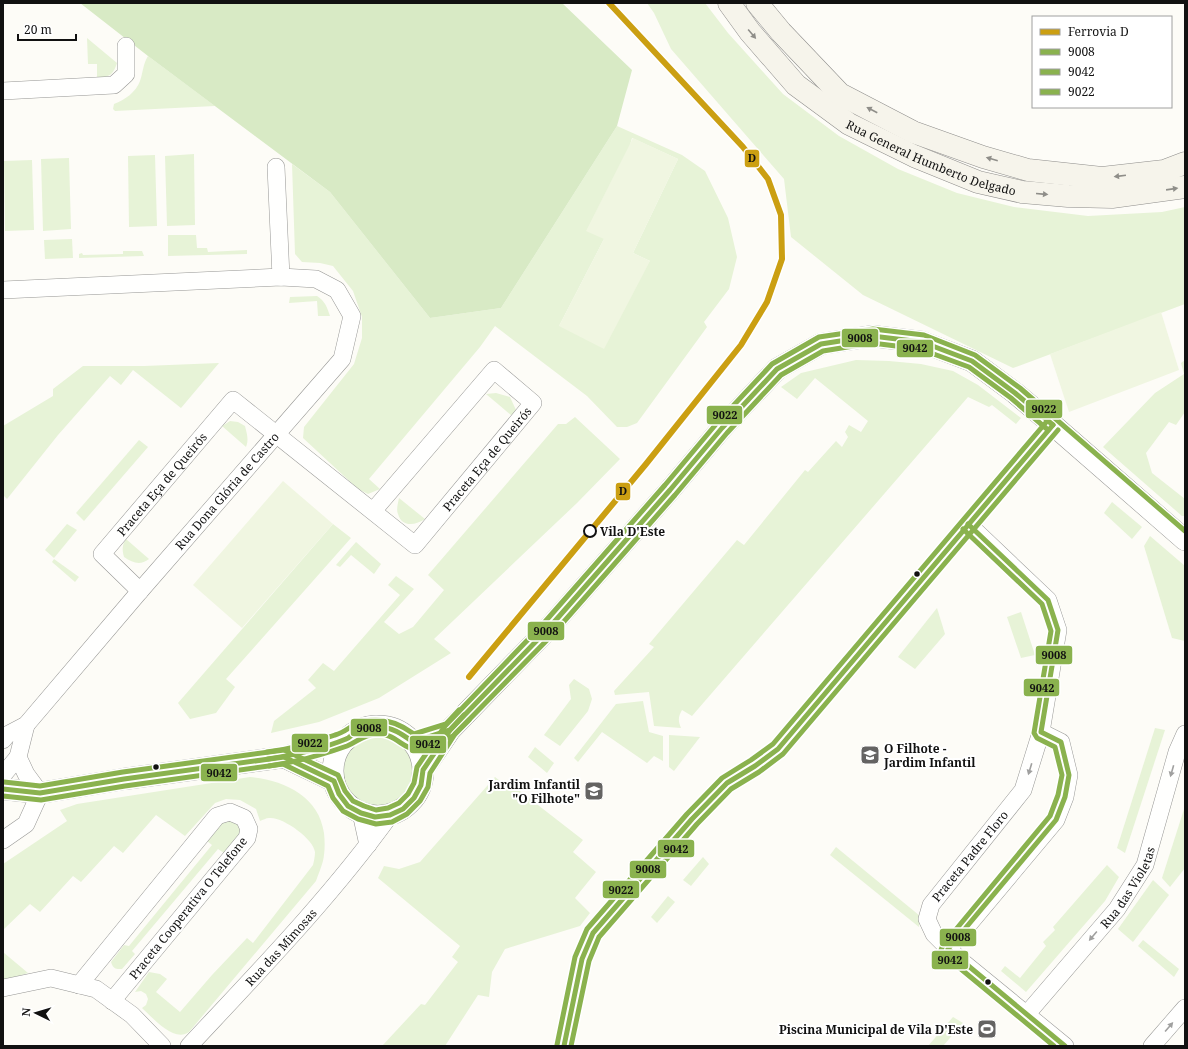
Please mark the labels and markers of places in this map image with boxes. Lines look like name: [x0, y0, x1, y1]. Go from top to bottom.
place label: Vila D'Este: [600, 523, 665, 540]
marker: Vila D'Este: [583, 524, 597, 538]
unlabelled marker: [912, 569, 922, 579]
place label: O Filhote - Jardim Infantil: [883, 740, 976, 771]
school or university icon: O Filhote - Jardim Infantil: [859, 744, 881, 766]
unlabelled marker: [151, 762, 161, 772]
place label: Jardim Infantil "O Filhote": [488, 776, 581, 807]
school or university icon: Jardim Infantil "O Filhote": [583, 780, 605, 802]
unlabelled marker: [983, 977, 993, 987]
sports icon: Piscina Municipal de Vila D'Este: [976, 1018, 998, 1040]
place label: Piscina Municipal de Vila D'Este: [779, 1021, 973, 1038]

